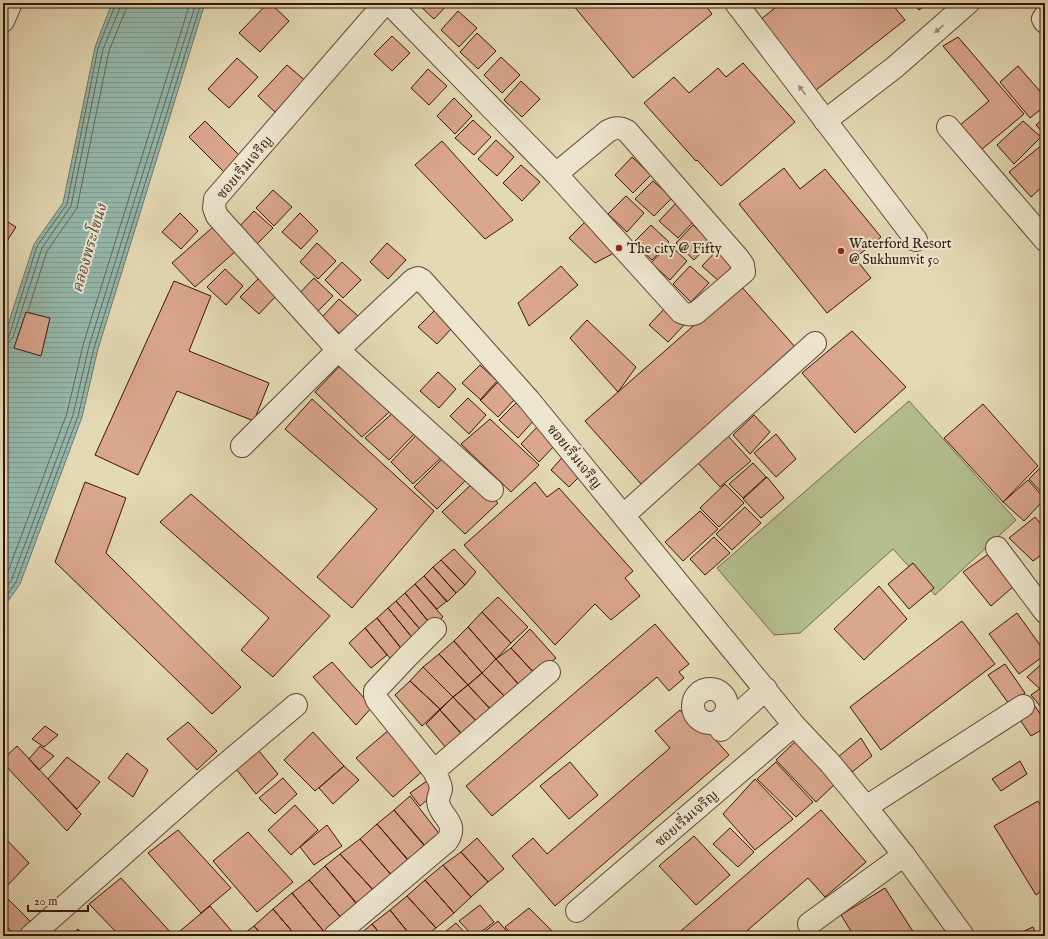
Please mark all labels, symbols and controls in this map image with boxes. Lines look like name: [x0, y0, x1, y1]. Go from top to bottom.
one-way arrow: [933, 24, 944, 33]
one-way arrow: [797, 85, 806, 96]
street label: ซอยเริ่มเจริญ: [212, 131, 277, 203]
water label: คลองพระโขนง: [66, 200, 111, 295]
place label: Waterford Resort @ Sukhumvit 50: [849, 235, 952, 269]
place label: The city @ Fifty: [627, 240, 722, 258]
marker: The city @ Fifty: [614, 243, 624, 253]
marker: Waterford Resort @ Sukhumvit 50: [836, 246, 846, 256]
street label: ซอยเริ่มเจริญ: [543, 420, 607, 493]
street label: ซอยเริ่มเจริญ: [650, 785, 722, 851]
scale bar: [28, 887, 88, 913]
text: 20 m: [34, 894, 57, 909]

